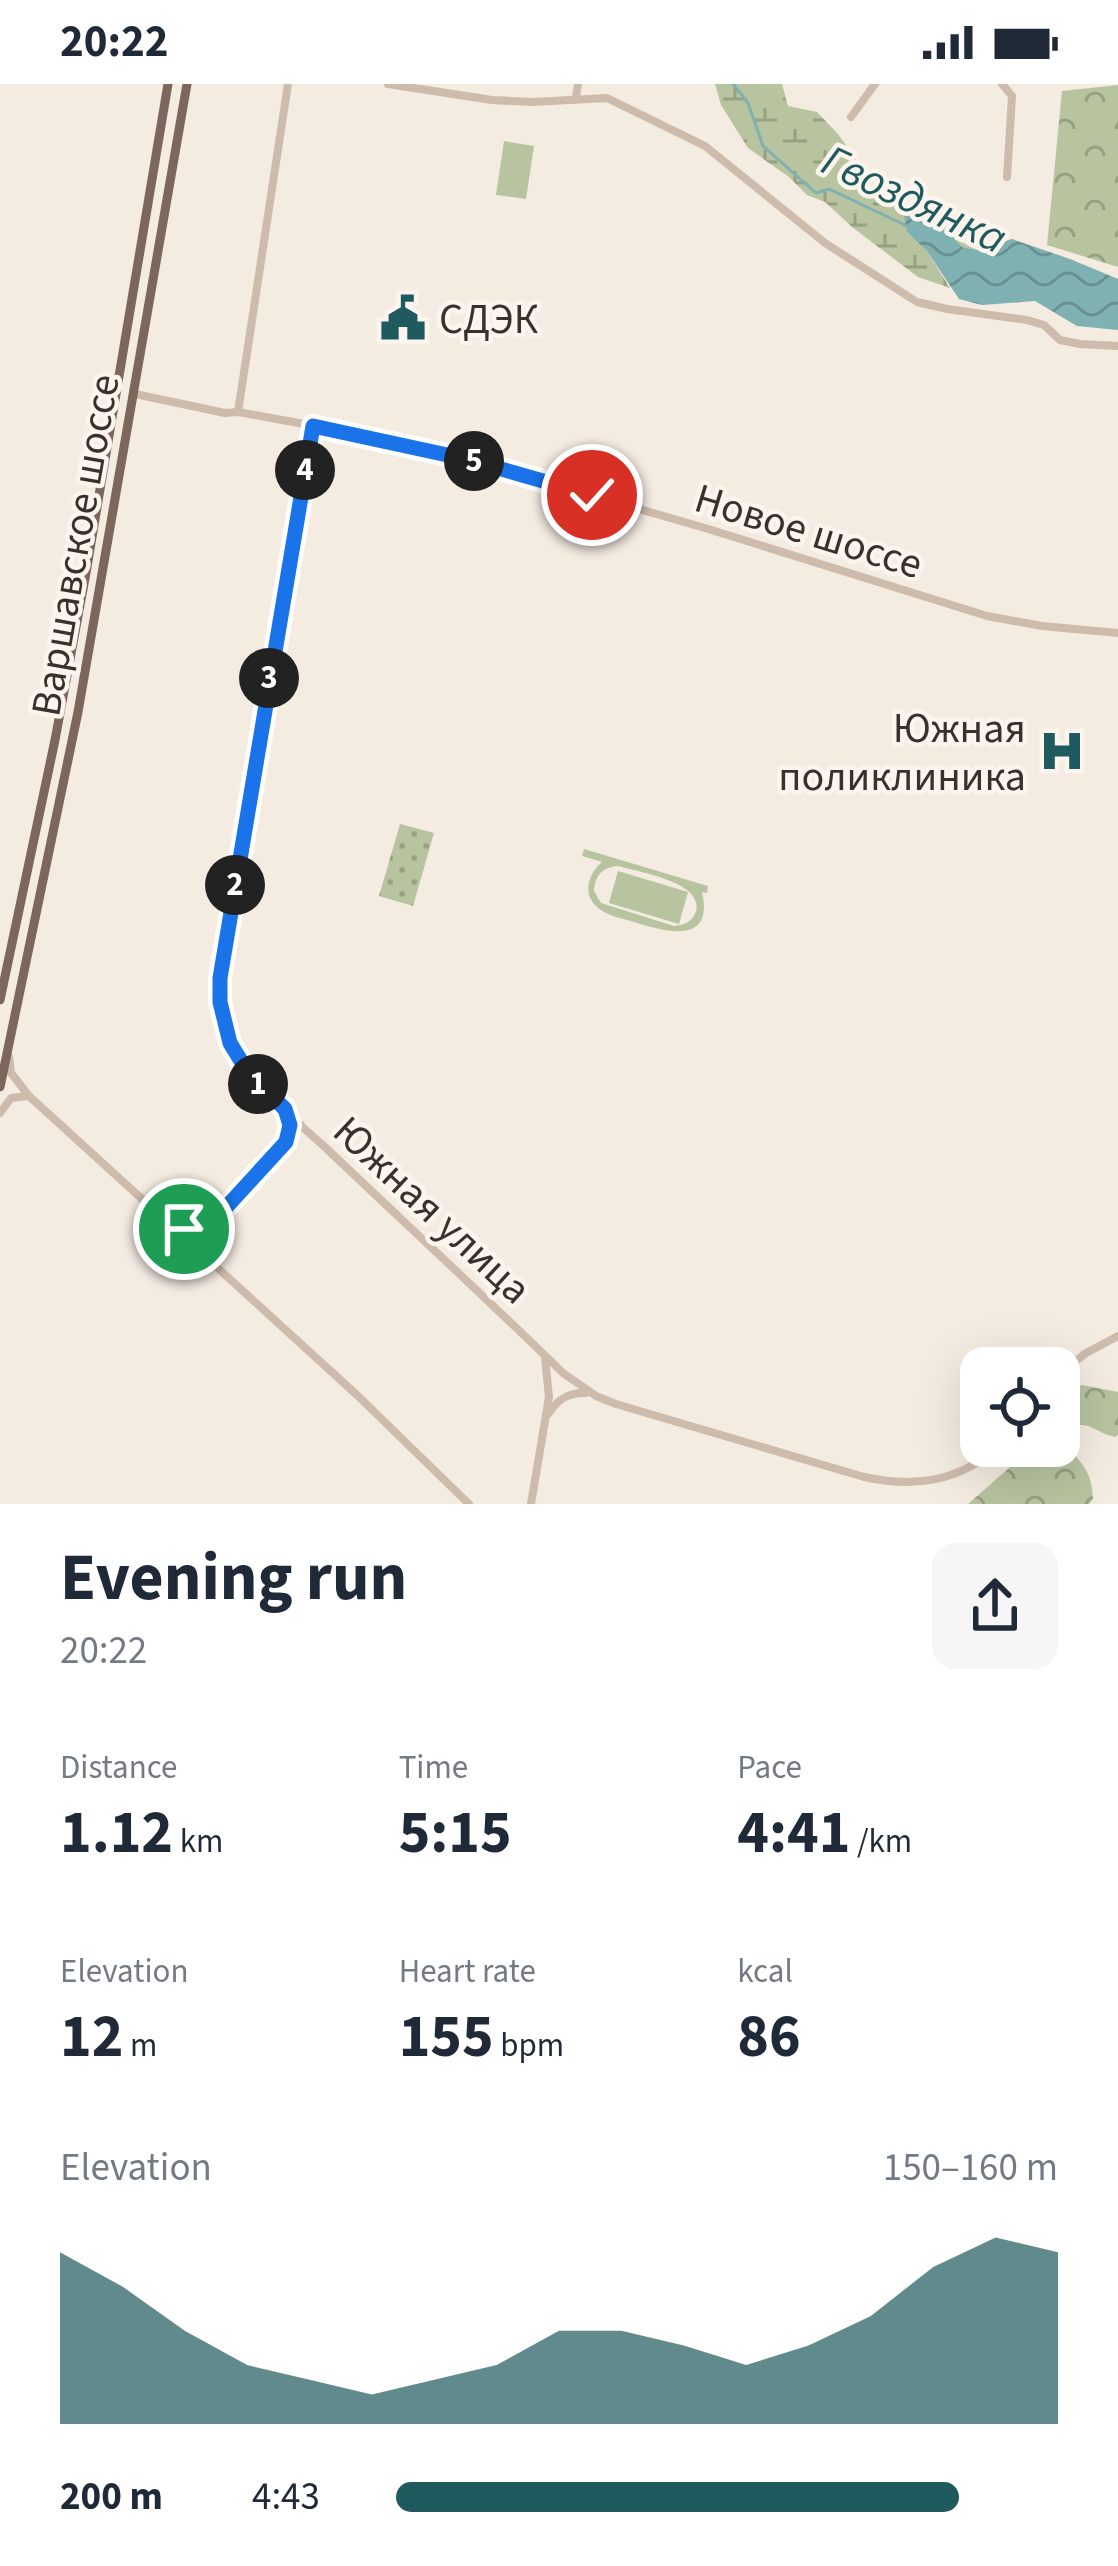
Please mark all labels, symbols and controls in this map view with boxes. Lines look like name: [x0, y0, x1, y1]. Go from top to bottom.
text: 20:22: [60, 10, 169, 74]
water label: Гвоздянка: [811, 129, 1017, 271]
place label: СДЭК: [439, 290, 539, 350]
public building icon: СДЭК: [378, 293, 428, 343]
street label: Варшавское шоссе: [16, 370, 136, 721]
pin: 5: [444, 431, 504, 491]
text: 5: [465, 437, 483, 484]
pin: 4: [275, 440, 335, 500]
pin: [541, 444, 643, 546]
text: 4: [296, 446, 314, 493]
icon: check: [559, 462, 625, 528]
street label: Новое шоссе: [687, 469, 930, 595]
pin: 3: [239, 648, 299, 708]
text: 3: [260, 654, 278, 701]
place label: Южная поликлиника: [778, 699, 1026, 807]
hospital icon: Южная поликлиника: [1037, 726, 1087, 776]
pin: 2: [205, 855, 265, 915]
text: 2: [226, 861, 244, 908]
pin: 1: [228, 1054, 288, 1114]
text: 1: [249, 1060, 267, 1107]
street label: Южная улица: [319, 1103, 544, 1318]
pin: [133, 1178, 235, 1280]
icon: arrive: [151, 1196, 217, 1262]
map controls: [960, 1347, 1080, 1467]
button: locate: [960, 1347, 1080, 1467]
text: Evening run: [60, 1531, 407, 1625]
button: share: [932, 1543, 1058, 1669]
text: 20:22: [60, 1623, 147, 1679]
text: Distance: [60, 1744, 177, 1791]
text: Time: [399, 1744, 468, 1791]
text: Pace: [737, 1744, 802, 1791]
text: 1.12: [60, 1791, 173, 1876]
text: 5:15: [399, 1791, 512, 1876]
text: 4:41: [737, 1791, 850, 1876]
text: km: [173, 1818, 223, 1865]
text: /km: [850, 1818, 912, 1865]
text: Elevation: [60, 1948, 189, 1995]
text: Heart rate: [399, 1948, 536, 1995]
text: kcal: [737, 1948, 793, 1995]
text: 12: [60, 1995, 123, 2080]
text: 155: [399, 1995, 494, 2080]
text: 86: [737, 1995, 801, 2080]
text: m: [123, 2022, 157, 2069]
text: bpm: [494, 2022, 564, 2069]
text: Elevation: [60, 2140, 212, 2196]
text: 150–160 m: [883, 2140, 1058, 2196]
text: 200 m: [60, 2469, 163, 2525]
text: 4:43: [252, 2469, 320, 2525]

